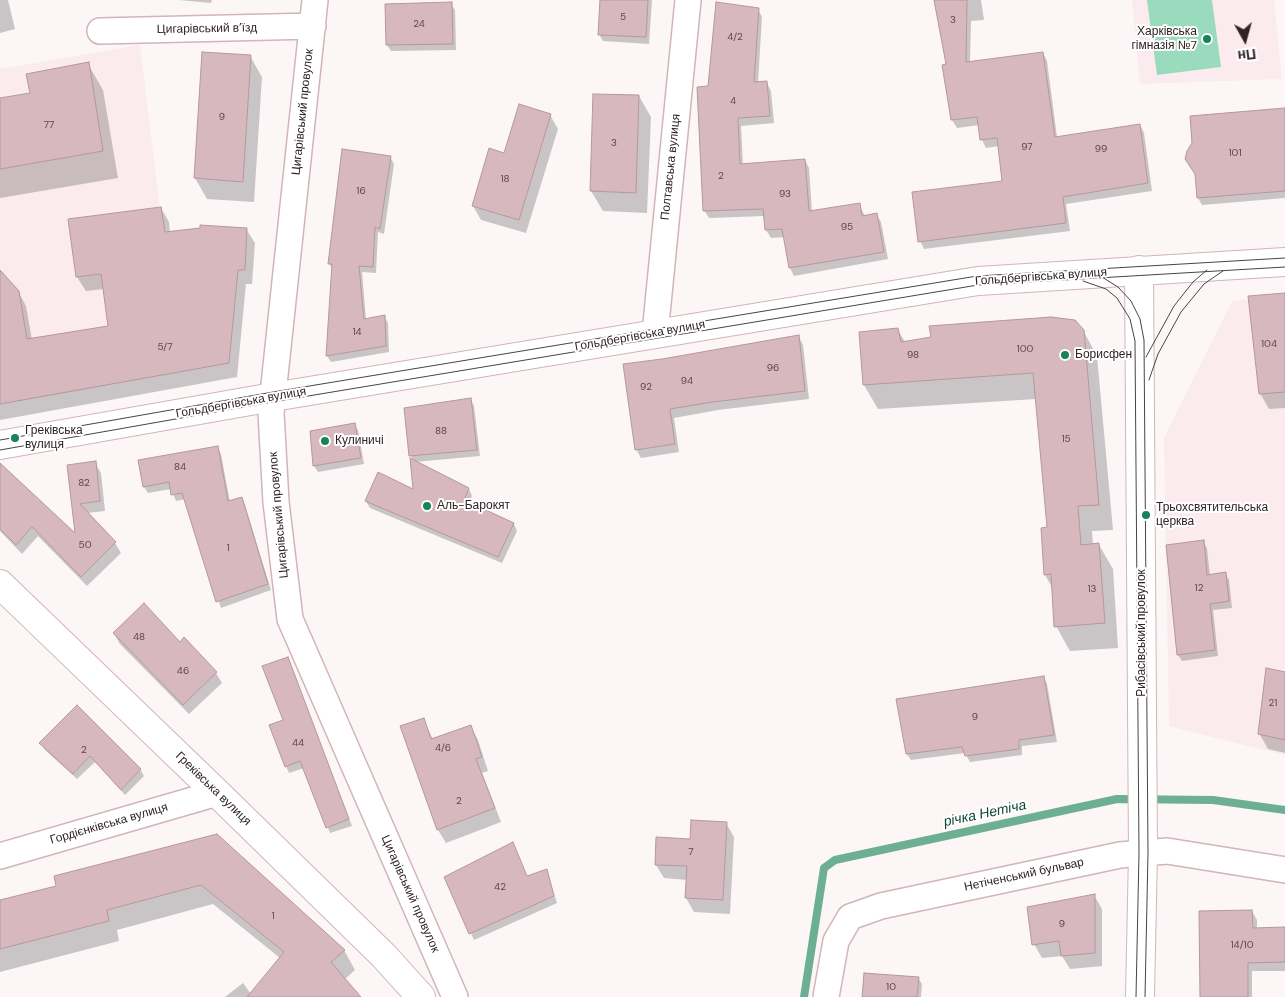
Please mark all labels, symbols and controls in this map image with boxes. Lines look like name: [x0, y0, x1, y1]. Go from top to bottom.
house number: 5: [620, 11, 626, 23]
house number: 3: [950, 14, 956, 26]
north arrow: [1220, 15, 1270, 65]
house number: 24: [413, 18, 425, 30]
street label: Цигарівський в’їзд: [157, 21, 257, 37]
place label: Харківська гімназія №7: [1131, 25, 1197, 53]
house number: 4/2: [727, 31, 743, 43]
marker: Харківська гімназія №7: [1201, 33, 1213, 45]
text: Пн: [1237, 45, 1257, 65]
street label: Цигарівський провулок: [289, 48, 317, 176]
house number: 4: [730, 95, 736, 107]
house number: 9: [219, 111, 225, 123]
street label: Полтавська вулиця: [658, 113, 684, 221]
house number: 77: [44, 119, 54, 131]
house number: 3: [611, 137, 617, 149]
house number: 97: [1021, 141, 1033, 153]
house number: 99: [1095, 143, 1107, 155]
house number: 101: [1228, 147, 1242, 159]
house number: 2: [718, 170, 724, 182]
house number: 18: [500, 173, 510, 185]
house number: 16: [356, 185, 366, 197]
house number: 93: [779, 188, 791, 200]
house number: 95: [841, 221, 853, 233]
street label: Гольдбергівська вулиця: [975, 265, 1107, 289]
street label: Гольдбергівська вулиця: [574, 317, 706, 355]
house number: 14: [352, 326, 362, 338]
house number: 104: [1261, 338, 1277, 350]
house number: 5/7: [157, 341, 173, 353]
house number: 100: [1017, 343, 1033, 355]
place label: Борисфен: [1075, 348, 1132, 362]
house number: 98: [907, 349, 919, 361]
marker: Борисфен: [1059, 349, 1071, 361]
house number: 96: [767, 362, 779, 374]
house number: 94: [681, 375, 693, 387]
house number: 92: [640, 381, 652, 393]
street label: Гольдбергівська вулиця: [175, 384, 307, 422]
place label: Греківська вулиця: [25, 424, 83, 452]
house number: 88: [435, 425, 447, 437]
marker: Греківська вулиця: [9, 432, 21, 444]
house number: 15: [1061, 433, 1071, 445]
place label: Кулиничі: [335, 434, 384, 448]
marker: Кулиничі: [319, 435, 331, 447]
street label: Цигарівський провулок: [266, 451, 292, 579]
house number: 84: [174, 461, 186, 473]
house number: 82: [78, 477, 90, 489]
place label: Аль-Барокят: [437, 499, 510, 513]
marker: Аль-Барокят: [421, 500, 433, 512]
place label: Трьохсвятительська церква: [1156, 501, 1268, 529]
marker: Трьохсвятительська церква: [1140, 509, 1152, 521]
house number: 50: [79, 539, 91, 551]
house number: 1: [226, 542, 230, 554]
street label: Рибасівський провулок: [1135, 569, 1149, 697]
house number: 12: [1195, 582, 1203, 594]
house number: 13: [1087, 583, 1097, 595]
house number: 48: [133, 631, 145, 643]
house number: 46: [177, 665, 189, 677]
house number: 21: [1269, 697, 1277, 709]
house number: 9: [972, 711, 978, 723]
house number: 44: [292, 737, 304, 749]
house number: 4/6: [435, 742, 451, 754]
house number: 2: [81, 744, 87, 756]
street label: Греківська вулиця: [172, 749, 254, 829]
house number: 2: [456, 795, 462, 807]
water label: річка Нетіча: [942, 797, 1028, 831]
street label: Гордієнківська вулиця: [48, 800, 170, 848]
street label: Цигарівський провулок: [378, 833, 442, 955]
house number: 7: [688, 846, 694, 858]
street label: Нетіченський бульвар: [963, 855, 1085, 895]
house number: 42: [494, 881, 506, 893]
house number: 1: [271, 910, 275, 922]
house number: 9: [1059, 918, 1065, 930]
house number: 14/10: [1230, 939, 1254, 951]
house number: 10: [886, 981, 896, 993]

